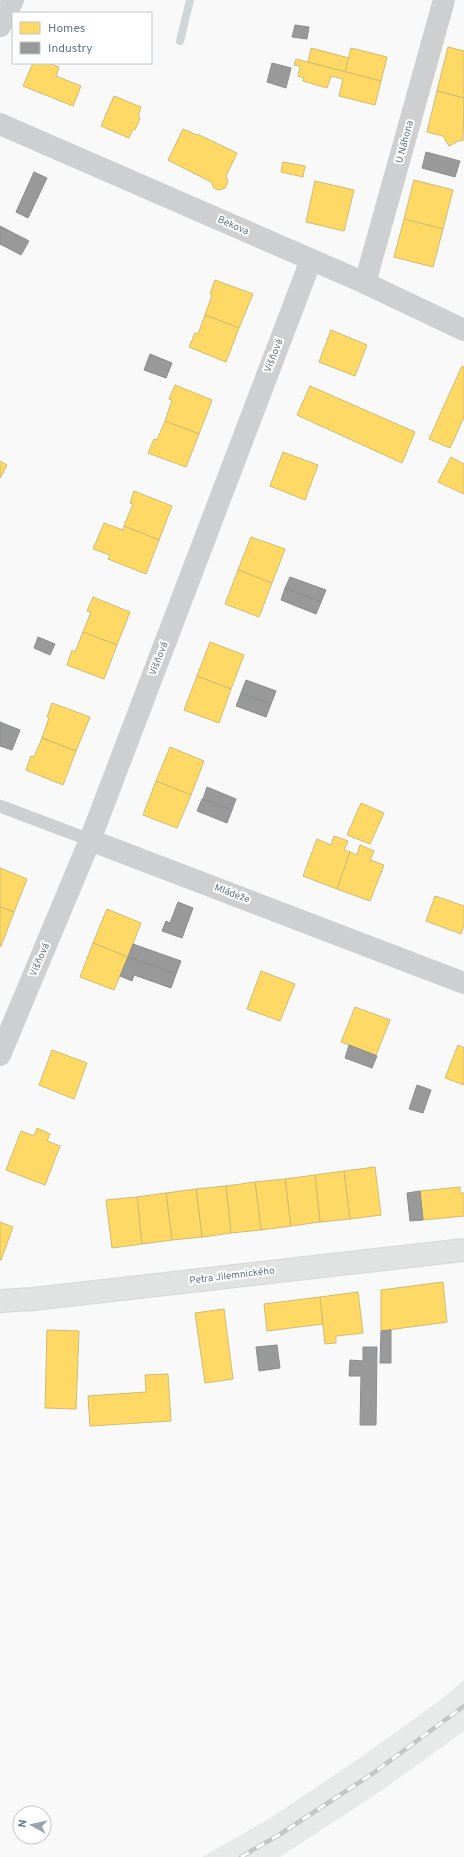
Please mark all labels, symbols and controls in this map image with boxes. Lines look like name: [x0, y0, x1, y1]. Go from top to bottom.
legend: [12, 12, 152, 64]
text: Homes: [48, 21, 85, 37]
text: Industry: [48, 41, 93, 57]
street label: U Náhona: [393, 119, 417, 165]
street label: Bekova: [215, 213, 251, 239]
street label: Višňová: [262, 337, 286, 375]
street label: Višňová: [147, 640, 171, 678]
street label: Mládeže: [212, 881, 252, 907]
street label: Višňová: [27, 941, 53, 979]
street label: Petra Jilemnického: [189, 1264, 276, 1288]
north arrow: [12, 1805, 52, 1845]
text: N: [16, 1819, 31, 1829]

